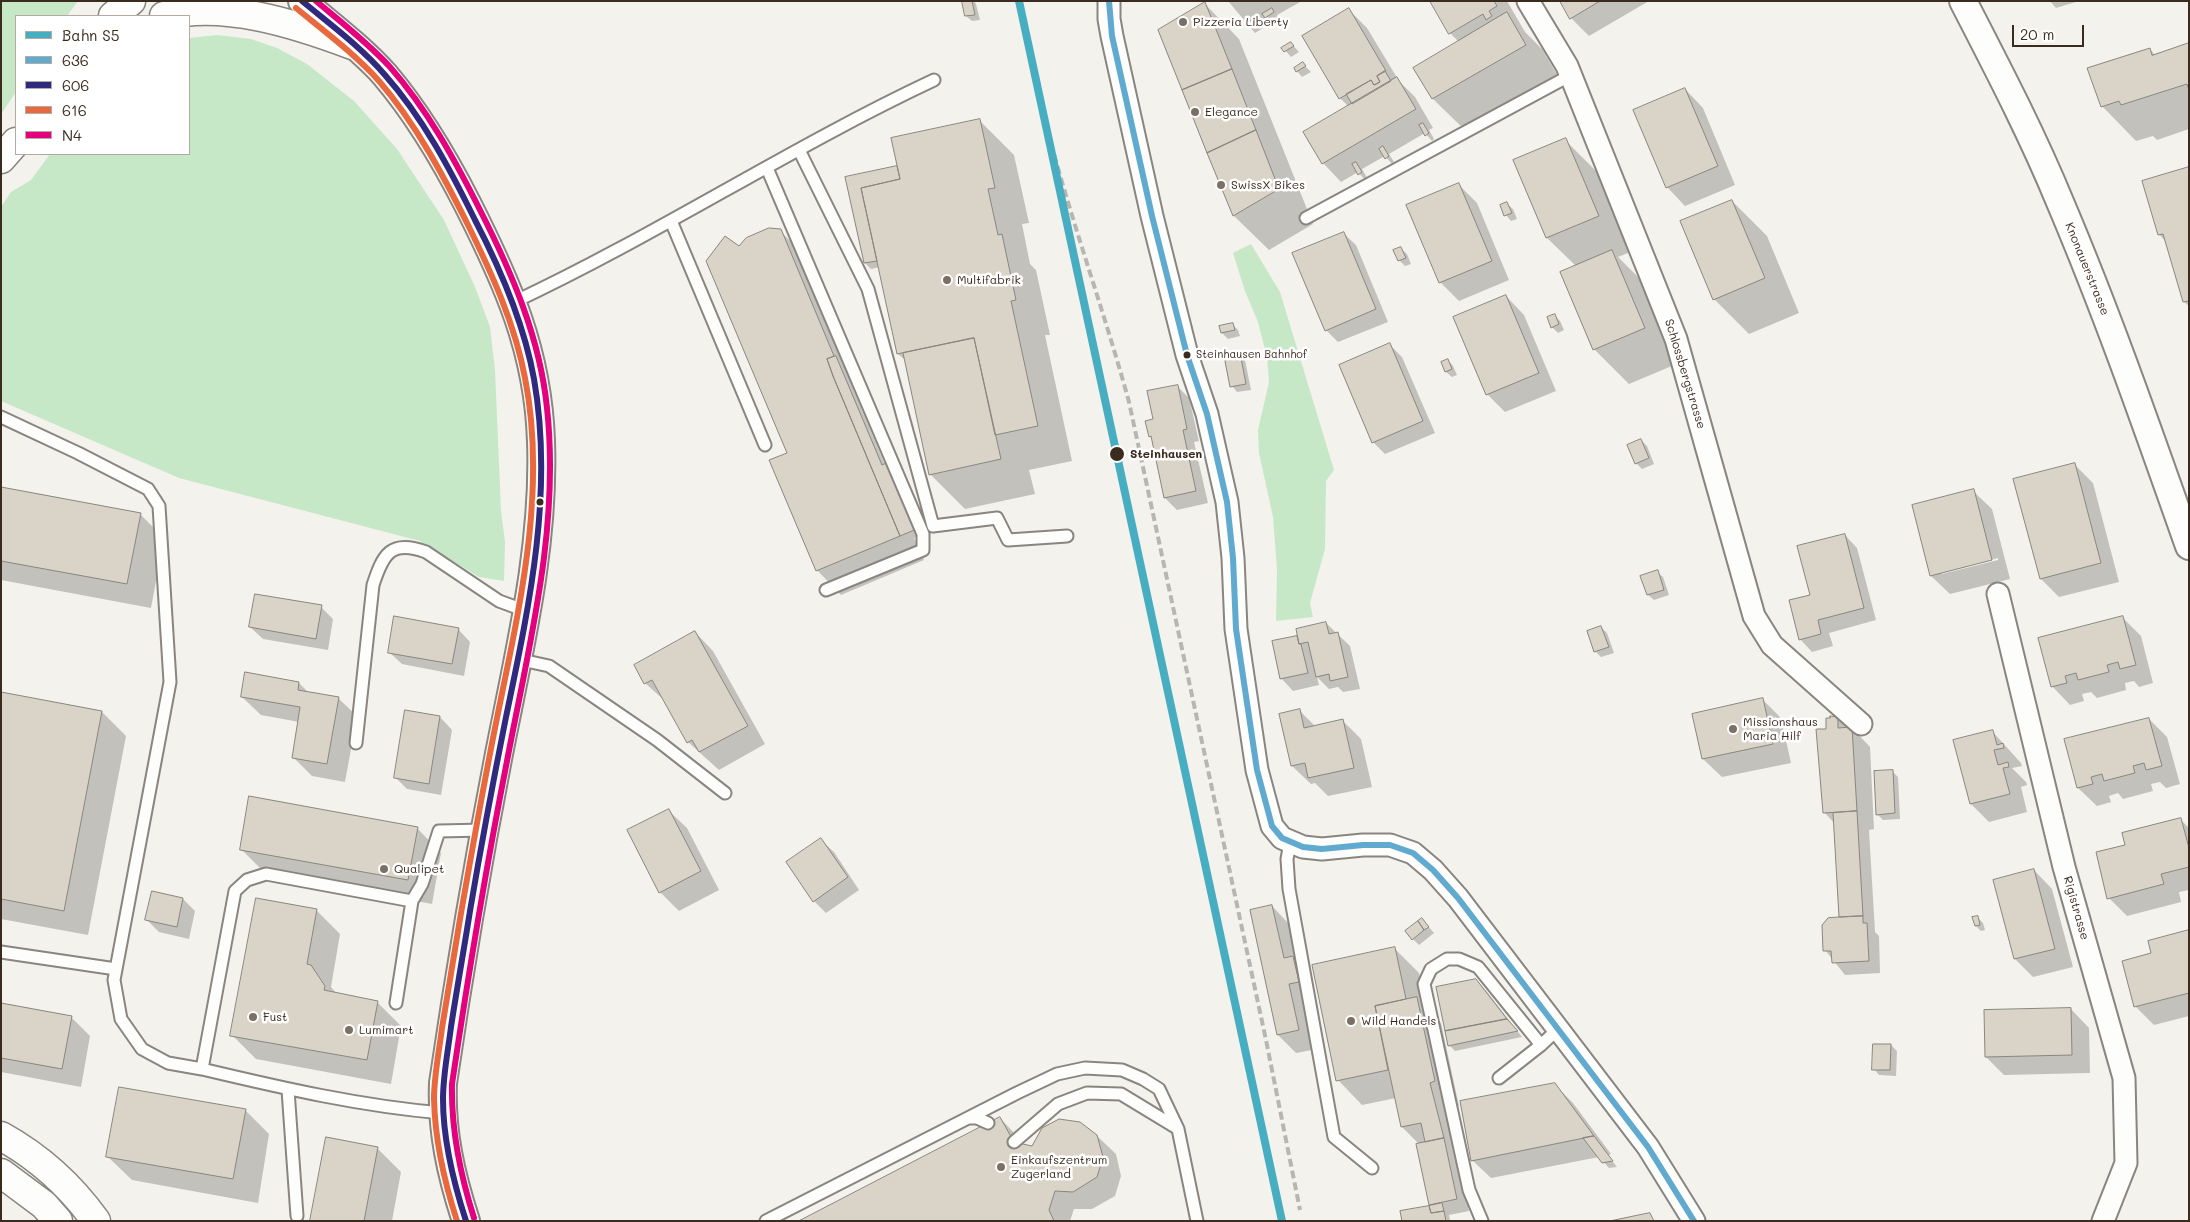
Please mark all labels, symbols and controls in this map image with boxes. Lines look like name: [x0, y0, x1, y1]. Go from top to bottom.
legend: [15, 15, 190, 155]
place label: Pizzeria Liberty: [1193, 15, 1288, 29]
scale bar: [2015, 15, 2088, 47]
marker: Pizzeria Liberty: [1177, 16, 1189, 28]
text: 20 m: [2020, 24, 2054, 44]
text: Bahn S5: [62, 25, 119, 45]
text: 636: [62, 50, 89, 70]
text: 606: [62, 75, 89, 95]
text: 616: [62, 100, 87, 120]
place label: Elegance: [1205, 105, 1258, 119]
marker: Elegance: [1189, 106, 1201, 118]
text: N4: [62, 125, 82, 145]
place label: SwissX Bikes: [1231, 178, 1305, 192]
marker: SwissX Bikes: [1215, 179, 1227, 191]
street label: Knonauerstrasse: [2062, 220, 2112, 318]
place label: Multifabrik: [957, 273, 1021, 287]
marker: Multifabrik: [941, 274, 953, 286]
street label: Schlossbergstrasse: [1661, 317, 1709, 431]
place label: Steinhausen Bahnhof: [1196, 348, 1307, 362]
marker: Steinhausen Bahnhof: [1182, 350, 1192, 360]
marker: Steinhausen: [1108, 445, 1126, 463]
place label: Steinhausen: [1130, 447, 1202, 461]
unlabelled marker: [535, 497, 545, 507]
place label: Missionshaus Maria Hilf: [1743, 715, 1818, 743]
marker: Missionshaus Maria Hilf: [1727, 723, 1739, 735]
place label: Qualipet: [394, 862, 444, 876]
marker: Qualipet: [378, 863, 390, 875]
street label: Rigistrasse: [2060, 874, 2092, 942]
place label: Fust: [263, 1010, 287, 1024]
marker: Fust: [247, 1011, 259, 1023]
place label: Wild Handels: [1361, 1014, 1436, 1028]
marker: Wild Handels: [1345, 1015, 1357, 1027]
place label: Lumimart: [359, 1023, 413, 1037]
marker: Lumimart: [343, 1024, 355, 1036]
place label: Einkaufszentrum Zugerland: [1011, 1153, 1107, 1181]
marker: Einkaufszentrum Zugerland: [995, 1161, 1007, 1173]

